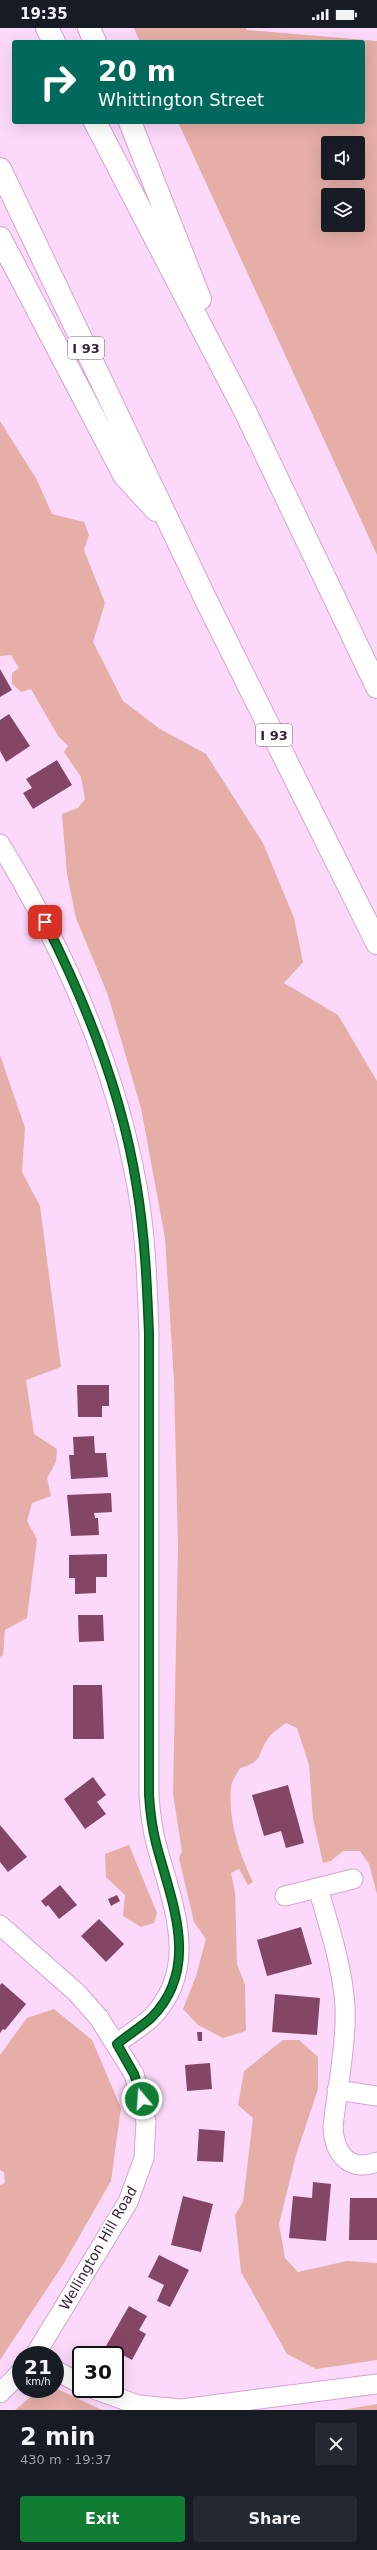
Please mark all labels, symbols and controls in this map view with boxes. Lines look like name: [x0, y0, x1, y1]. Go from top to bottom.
text: 19:35: [20, 5, 68, 23]
text: 20 m: [98, 55, 176, 88]
icon: right: [32, 56, 84, 108]
text: Whittington Street: [98, 89, 264, 110]
map controls: [321, 136, 365, 232]
button: sound: [321, 136, 365, 180]
button: layers: [321, 188, 365, 232]
road number: I 93: [68, 337, 104, 359]
road number: I 93: [256, 724, 292, 746]
pin: [28, 905, 62, 939]
icon: arrive: [34, 911, 56, 933]
position arrow: [121, 2078, 163, 2120]
street label: Wellington Hill Road: [56, 2183, 140, 2313]
speed limit sign: 30: [72, 2346, 124, 2398]
text: 21: [24, 2355, 52, 2379]
text: km/h: [25, 2376, 51, 2387]
text: 2 min: [20, 2423, 95, 2451]
button: close: [315, 2423, 357, 2465]
text: 430 m · 19:37: [20, 2452, 111, 2467]
button: Exit: [20, 2496, 185, 2542]
button: Share: [193, 2496, 357, 2542]

